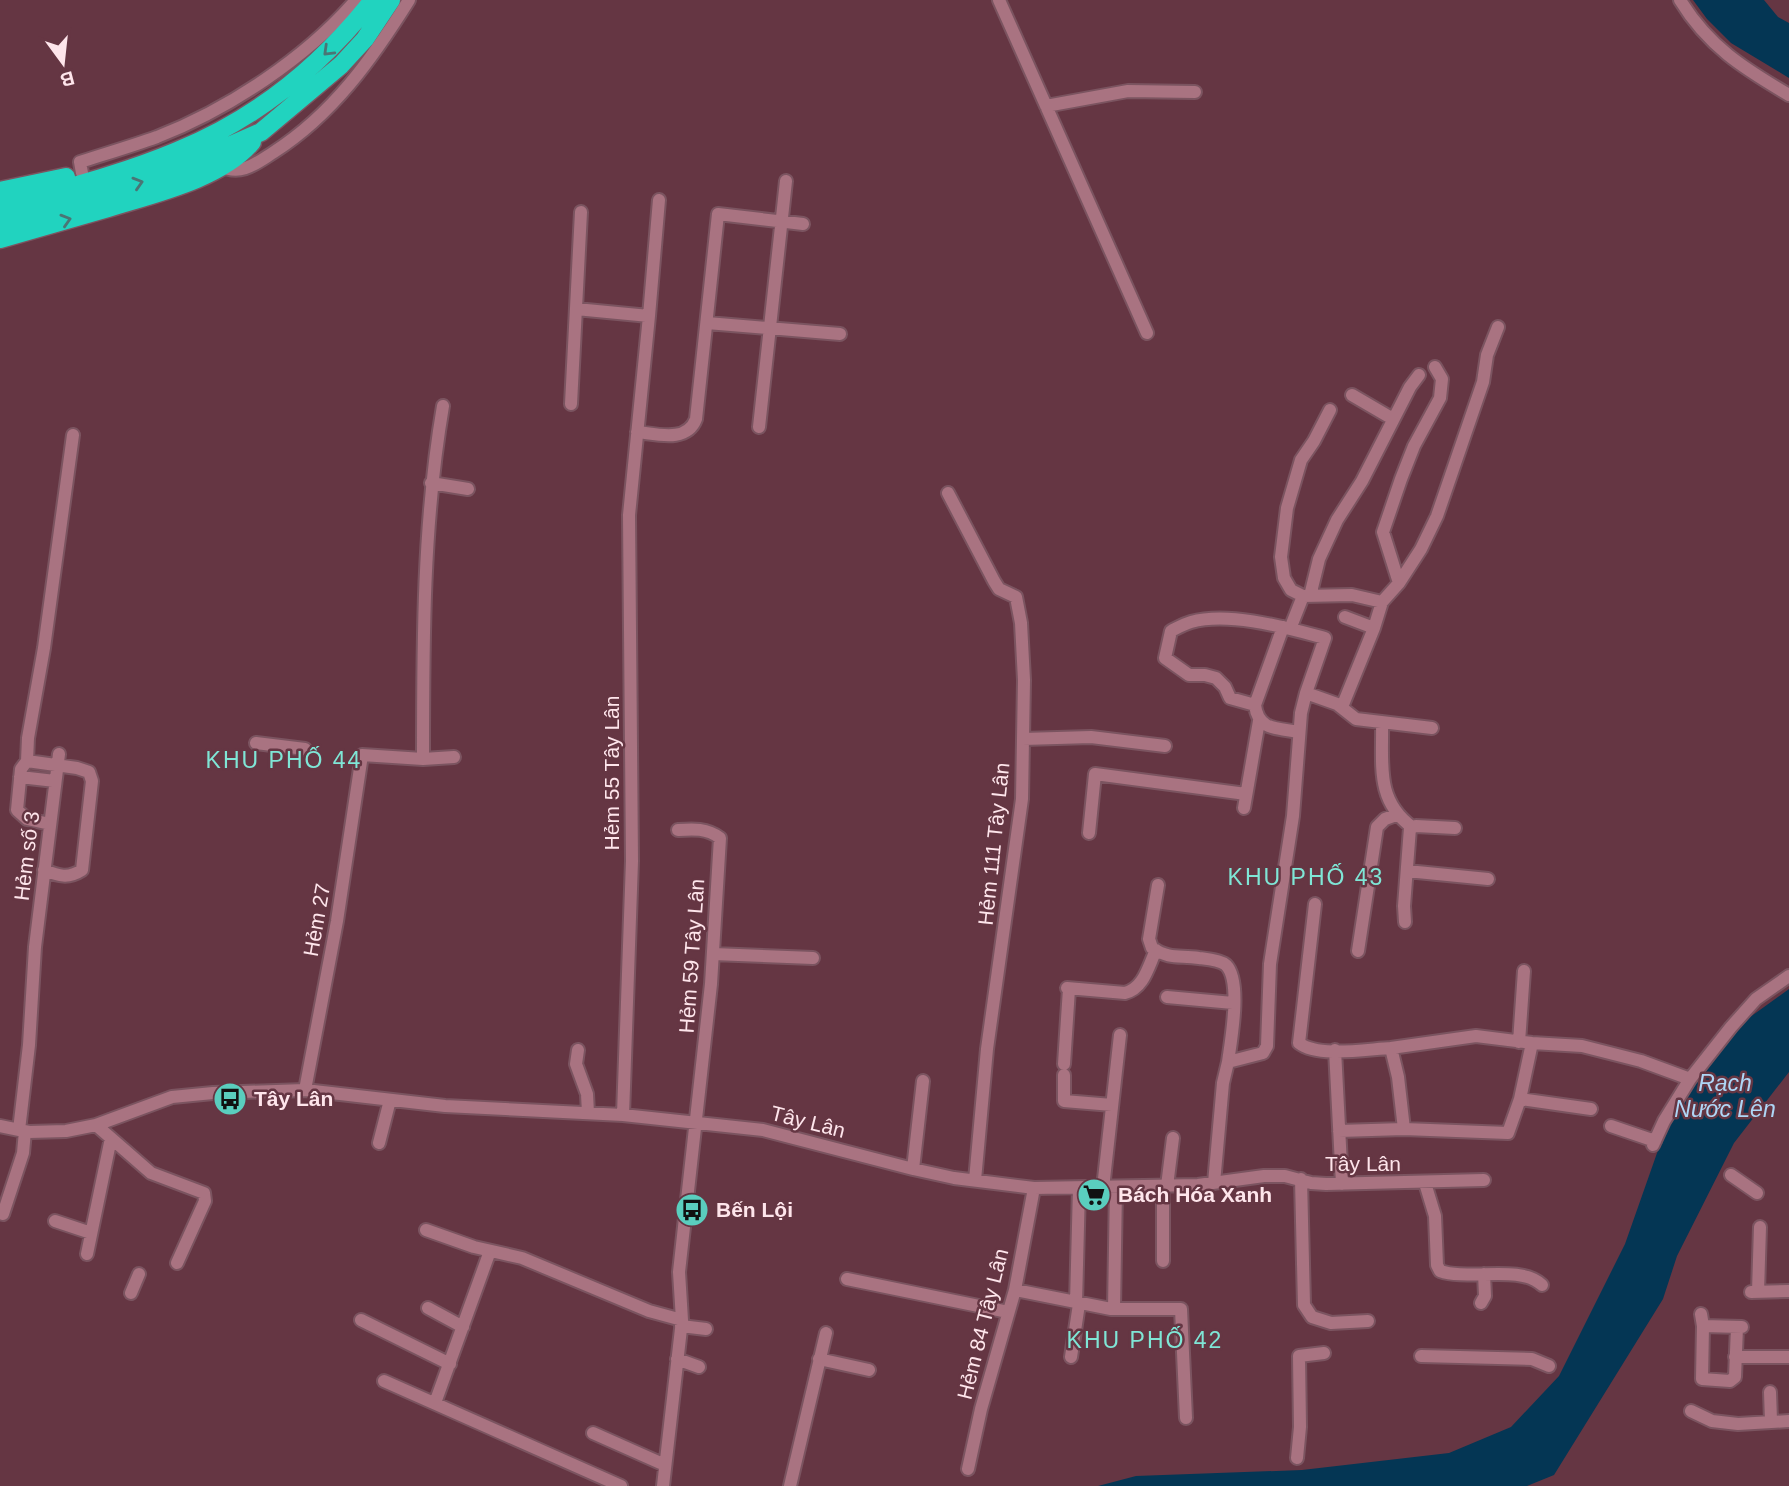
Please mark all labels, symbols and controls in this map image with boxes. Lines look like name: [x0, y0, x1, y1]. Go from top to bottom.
north arrow: [28, 28, 98, 98]
one-way arrow: [323, 43, 336, 56]
text: B: [58, 67, 77, 91]
one-way arrow: [131, 177, 143, 192]
one-way arrow: [59, 214, 71, 229]
street label: Hẻm 55 Tây Lân: [600, 696, 623, 850]
district label: KHU PHỐ 44: [206, 746, 362, 773]
street label: Hẻm 111 Tây Lân: [974, 761, 1013, 926]
street label: Hẻm số 3: [10, 810, 43, 902]
district label: KHU PHỐ 43: [1228, 863, 1384, 890]
street label: Hẻm 59 Tây Lân: [675, 878, 708, 1034]
street label: Hẻm 27: [299, 882, 334, 958]
water label: Rạch Nước Lên: [1674, 1070, 1776, 1122]
bus stop icon: Tây Lân: [211, 1080, 249, 1118]
place label: Tây Lân: [254, 1087, 333, 1110]
street label: Tây Lân: [769, 1101, 848, 1142]
street label: Tây Lân: [1325, 1152, 1401, 1175]
supermarket icon: Bách Hóa Xanh: [1075, 1176, 1113, 1214]
place label: Bách Hóa Xanh: [1118, 1183, 1272, 1206]
bus stop icon: Bến Lội: [673, 1191, 711, 1229]
place label: Bến Lội: [716, 1198, 793, 1221]
street label: Hẻm 84 Tây Lân: [953, 1246, 1012, 1402]
district label: KHU PHỐ 42: [1067, 1326, 1223, 1353]

